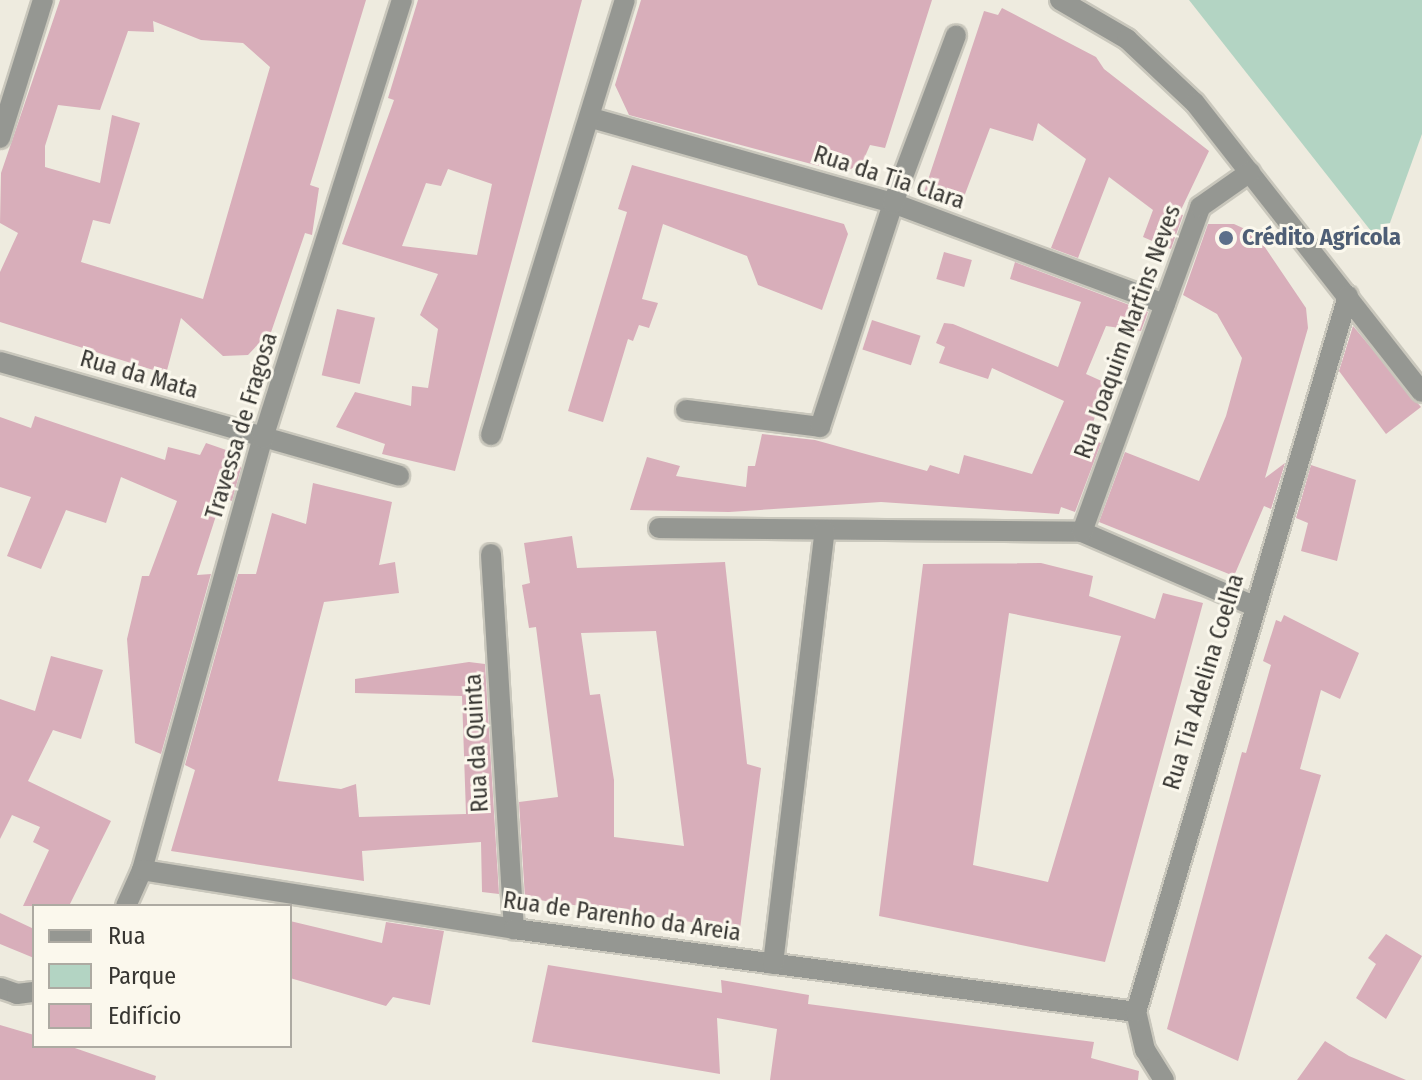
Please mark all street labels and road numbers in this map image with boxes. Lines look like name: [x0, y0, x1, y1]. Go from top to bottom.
street label: Rua da Tia Clara: [810, 140, 968, 216]
street label: Rua Joaquim Martins Neves: [1069, 201, 1187, 463]
street label: Travessa de Fragosa: [200, 329, 284, 523]
street label: Rua da Mata: [77, 344, 201, 406]
street label: Rua Tia Adelina Coelha: [1157, 571, 1251, 793]
street label: Rua da Quinta: [459, 673, 495, 813]
street label: Rua de Parenho da Areia: [501, 886, 743, 948]

